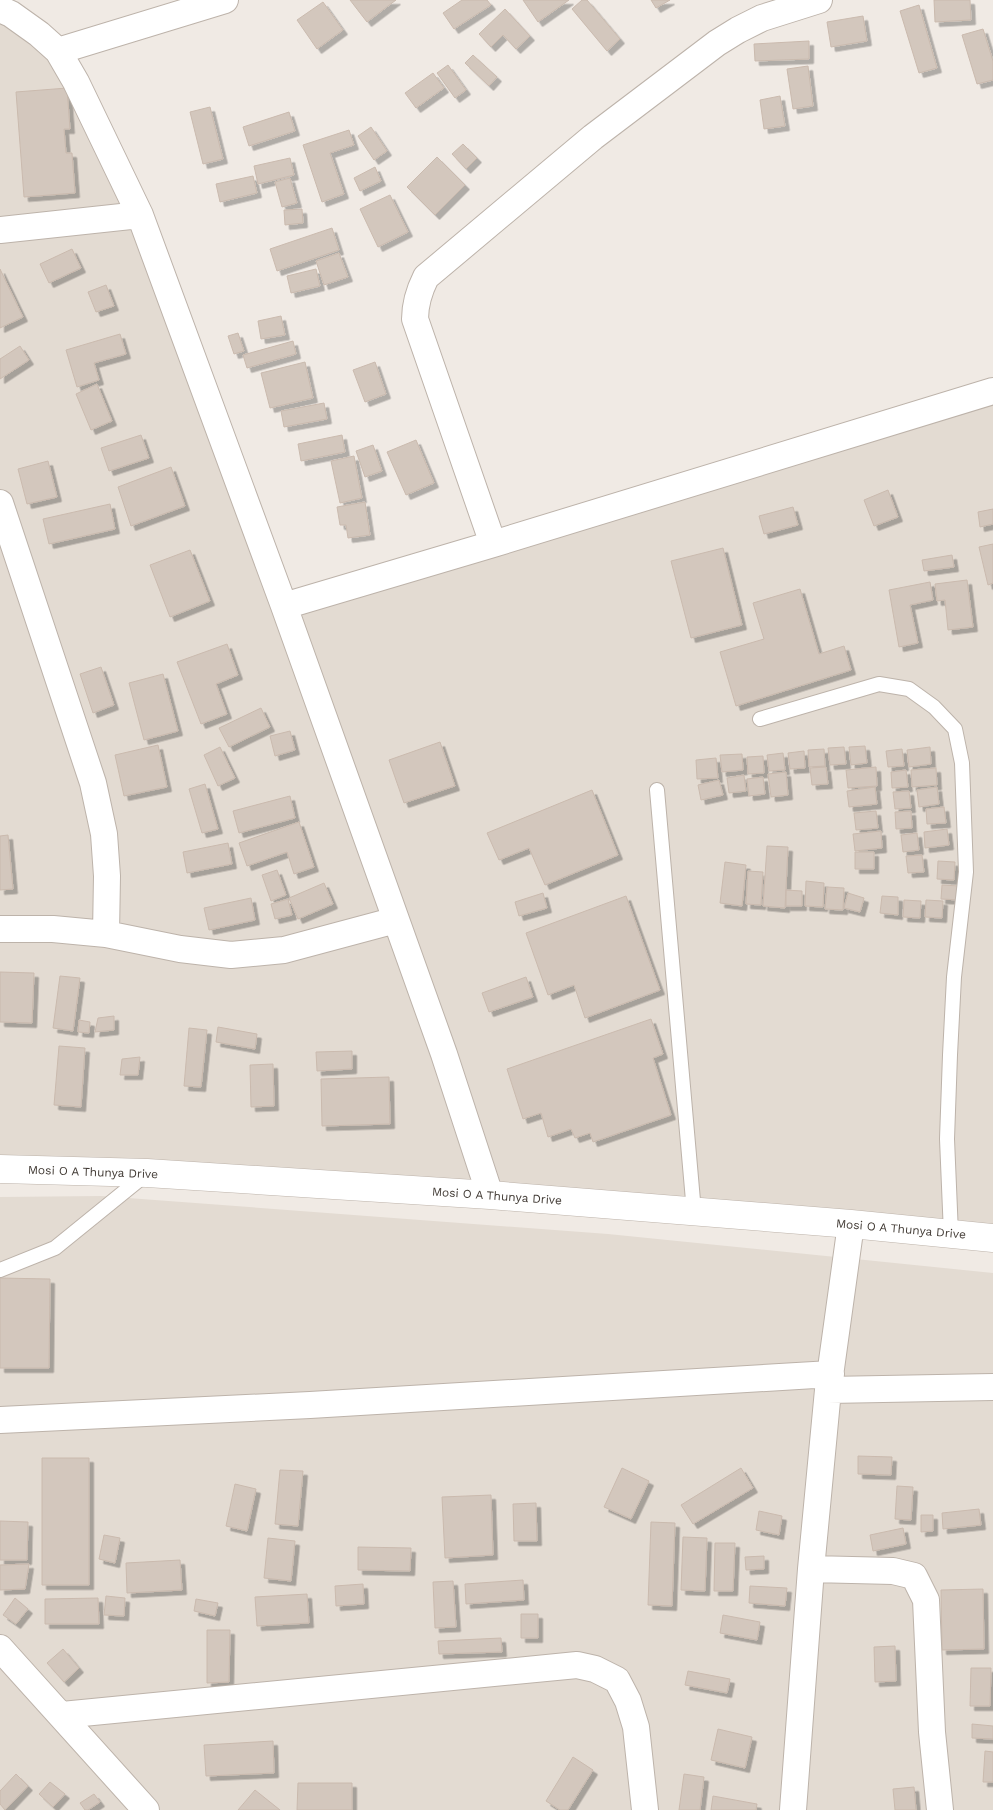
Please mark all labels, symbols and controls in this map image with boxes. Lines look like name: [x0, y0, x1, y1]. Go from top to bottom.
street label: Mosi O A Thunya Drive: [28, 1163, 158, 1181]
street label: Mosi O A Thunya Drive: [431, 1184, 563, 1208]
street label: Mosi O A Thunya Drive: [835, 1216, 967, 1242]

